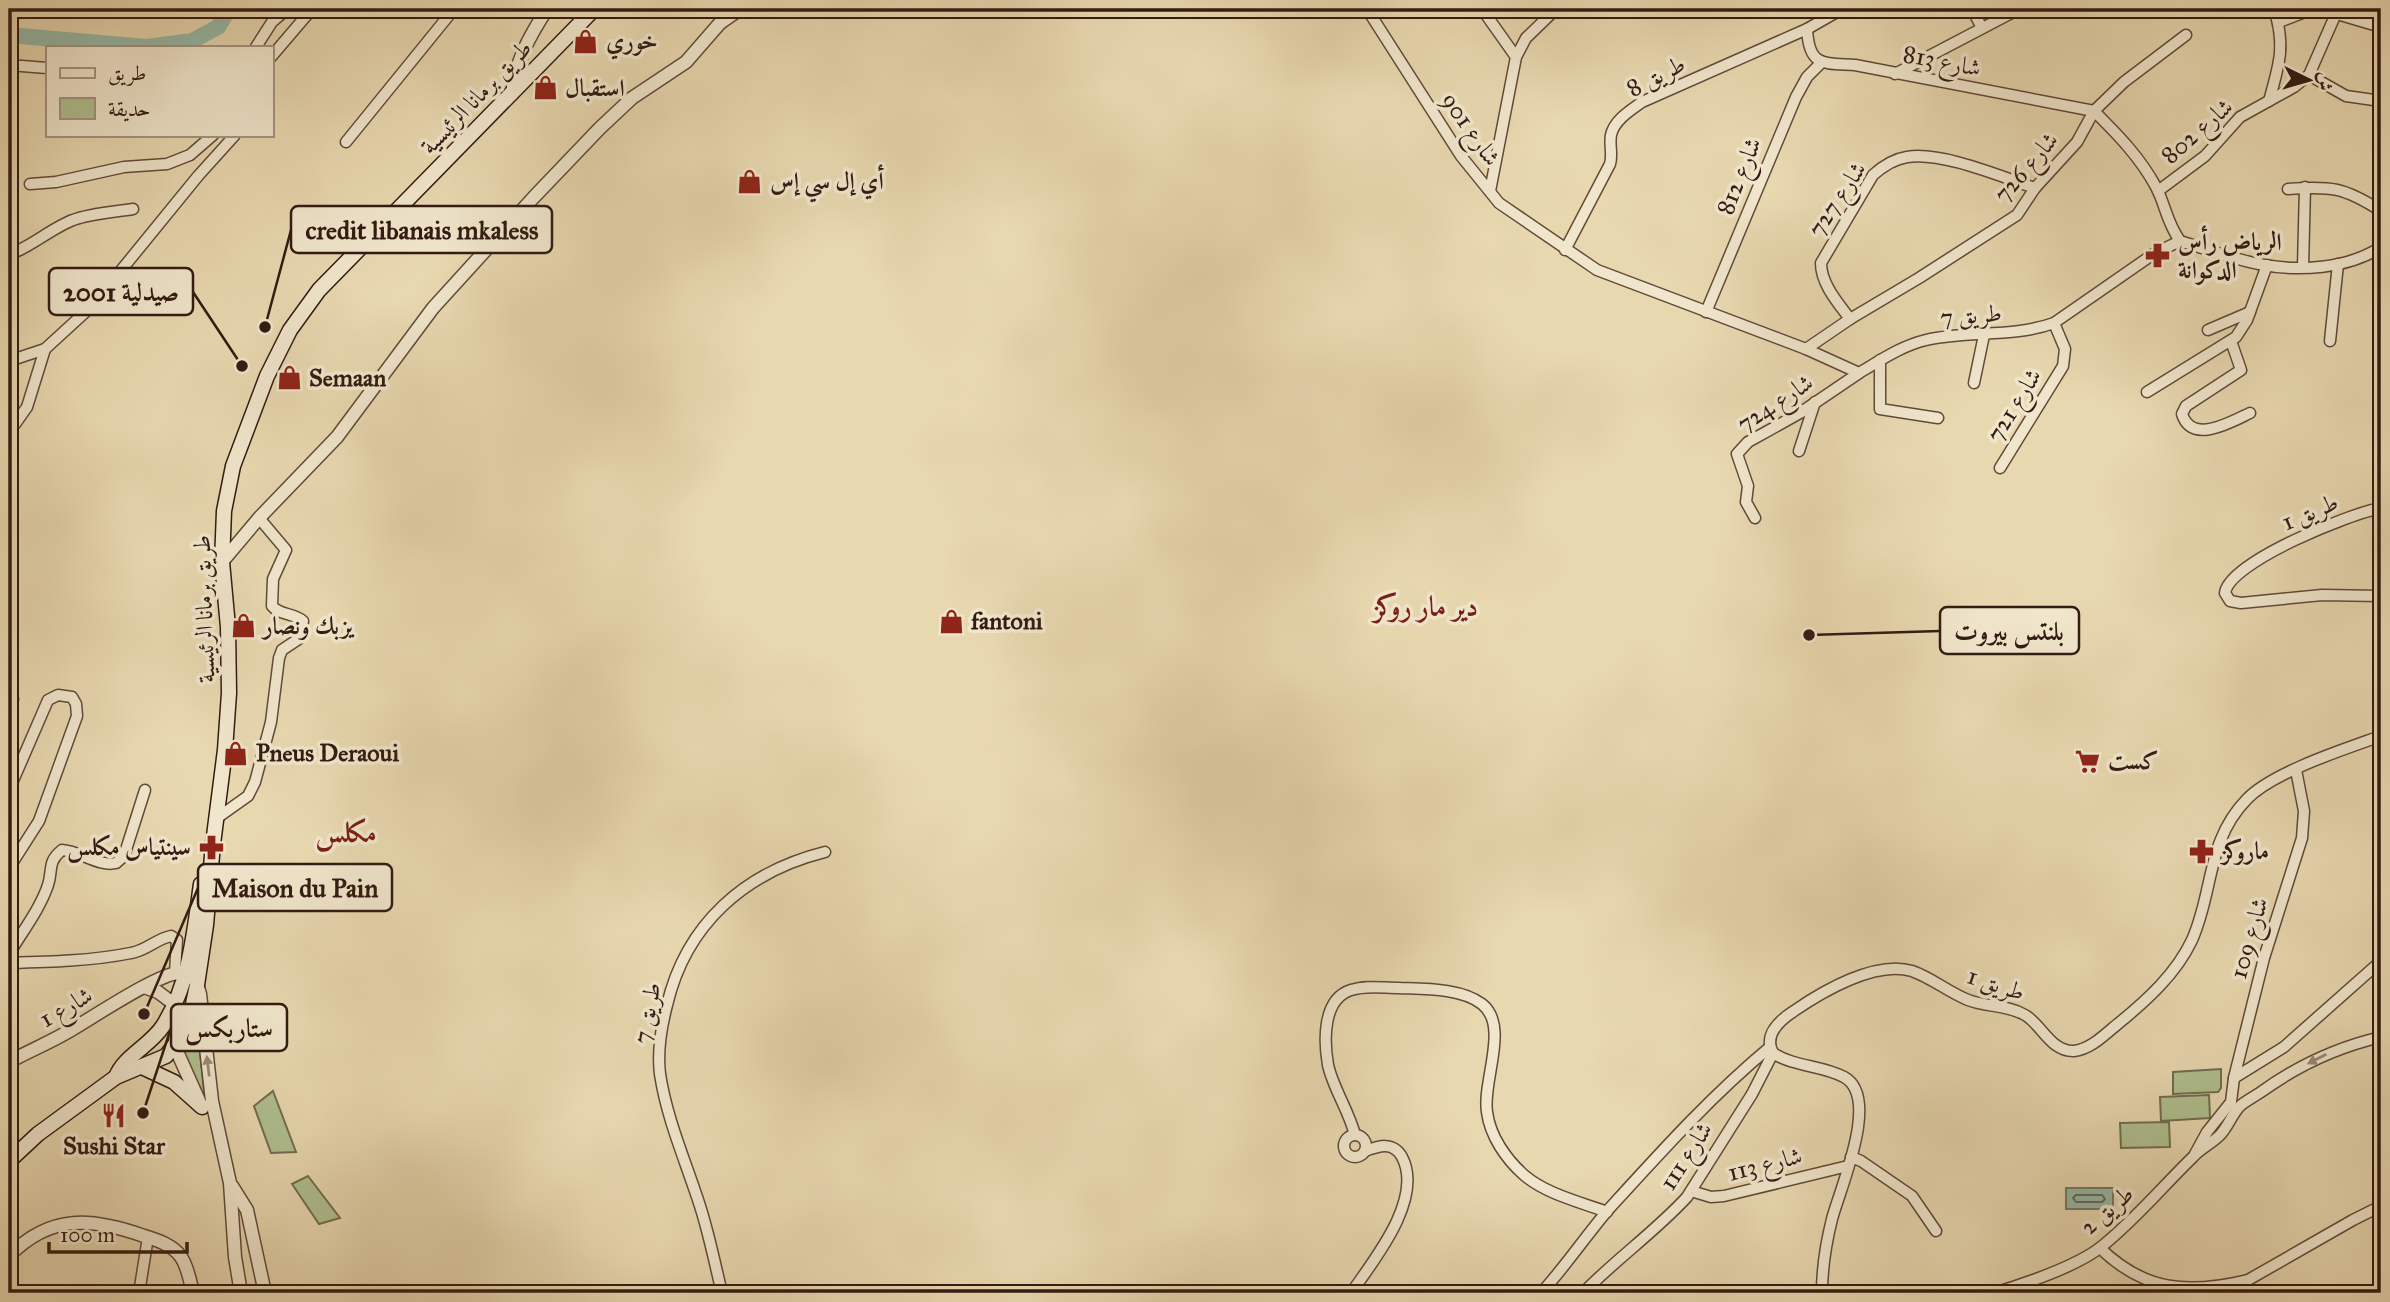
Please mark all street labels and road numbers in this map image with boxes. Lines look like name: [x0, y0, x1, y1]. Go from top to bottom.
street label: طريق برمانا الرئيسية: [414, 33, 538, 161]
street label: شارع 813: [1900, 39, 1983, 88]
street label: طريق 8: [1622, 49, 1690, 103]
street label: شارع 901: [1431, 86, 1507, 174]
street label: شارع 802: [2155, 92, 2242, 174]
street label: شارع 726: [1987, 126, 2069, 212]
street label: شارع 812: [1710, 133, 1773, 221]
street label: شارع 727: [1801, 156, 1877, 245]
street label: 7 طريق: [1939, 298, 2003, 332]
street label: شارع 721: [1980, 363, 2052, 450]
street label: شارع 724: [1731, 367, 1821, 443]
street label: طريق 1: [2277, 487, 2343, 537]
street label: طريق برمانا الرئيسية: [186, 534, 222, 684]
street label: شارع 109: [2223, 894, 2280, 983]
street label: طريق 1: [1964, 961, 2028, 1007]
street label: شارع 1: [34, 980, 100, 1038]
street label: طريق 7: [626, 980, 668, 1046]
street label: شارع 111: [1653, 1116, 1723, 1198]
street label: شارع 113: [1725, 1140, 1806, 1193]
street label: طريق 2: [2074, 1179, 2140, 1241]

